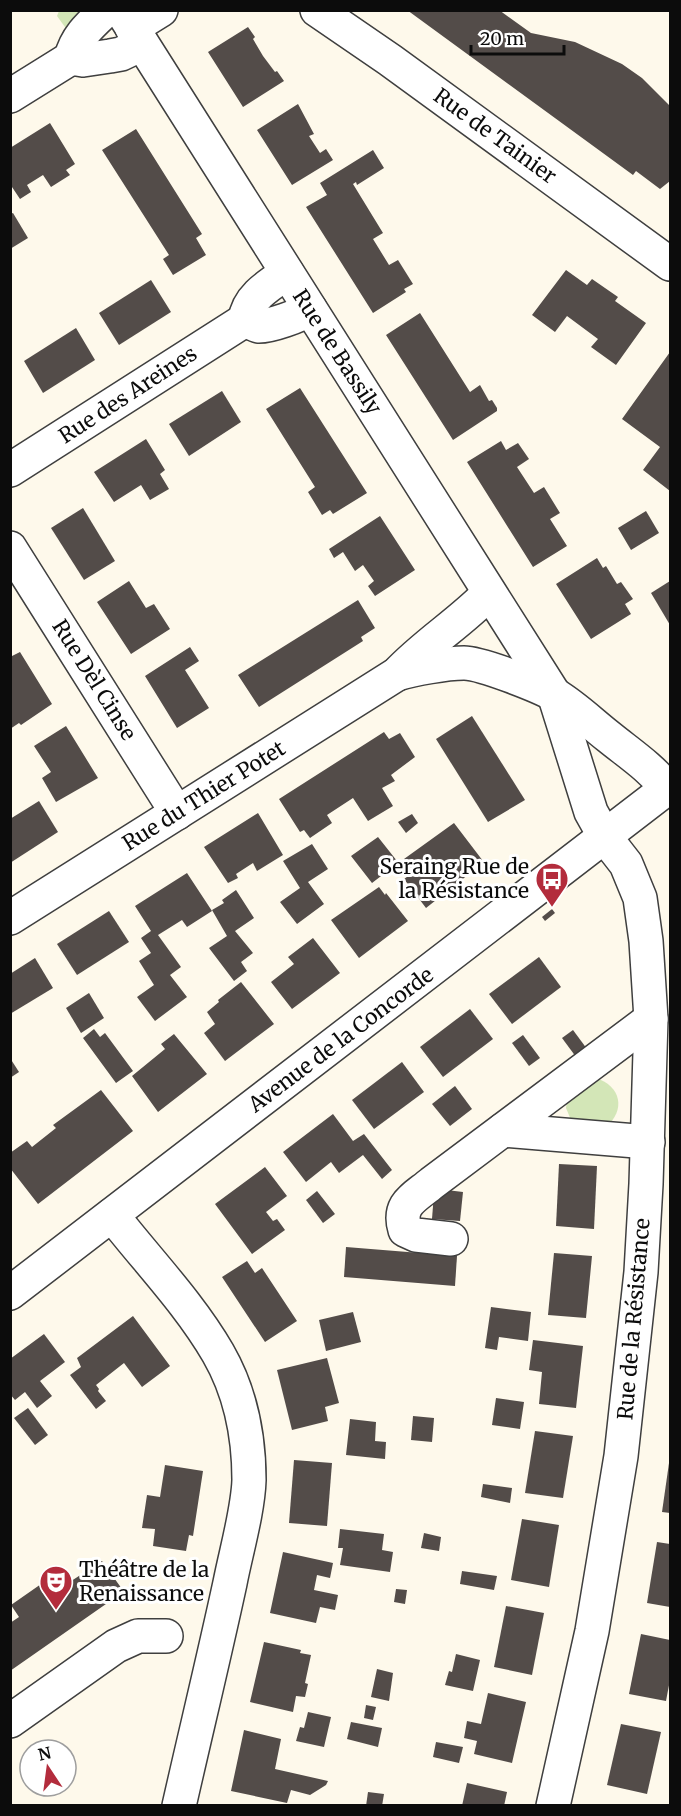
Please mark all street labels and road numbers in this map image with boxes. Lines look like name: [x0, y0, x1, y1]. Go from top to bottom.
street label: Rue de Tainier: [428, 82, 562, 189]
street label: Rue de Bassily: [287, 284, 388, 420]
street label: Rue des Areines: [54, 340, 202, 449]
street label: Rue Dèl Cinse: [47, 614, 142, 745]
street label: Rue du Thier Potet: [117, 735, 290, 857]
street label: Avenue de la Concorde: [242, 961, 439, 1119]
street label: Rue de la Résistance: [611, 1217, 656, 1421]

